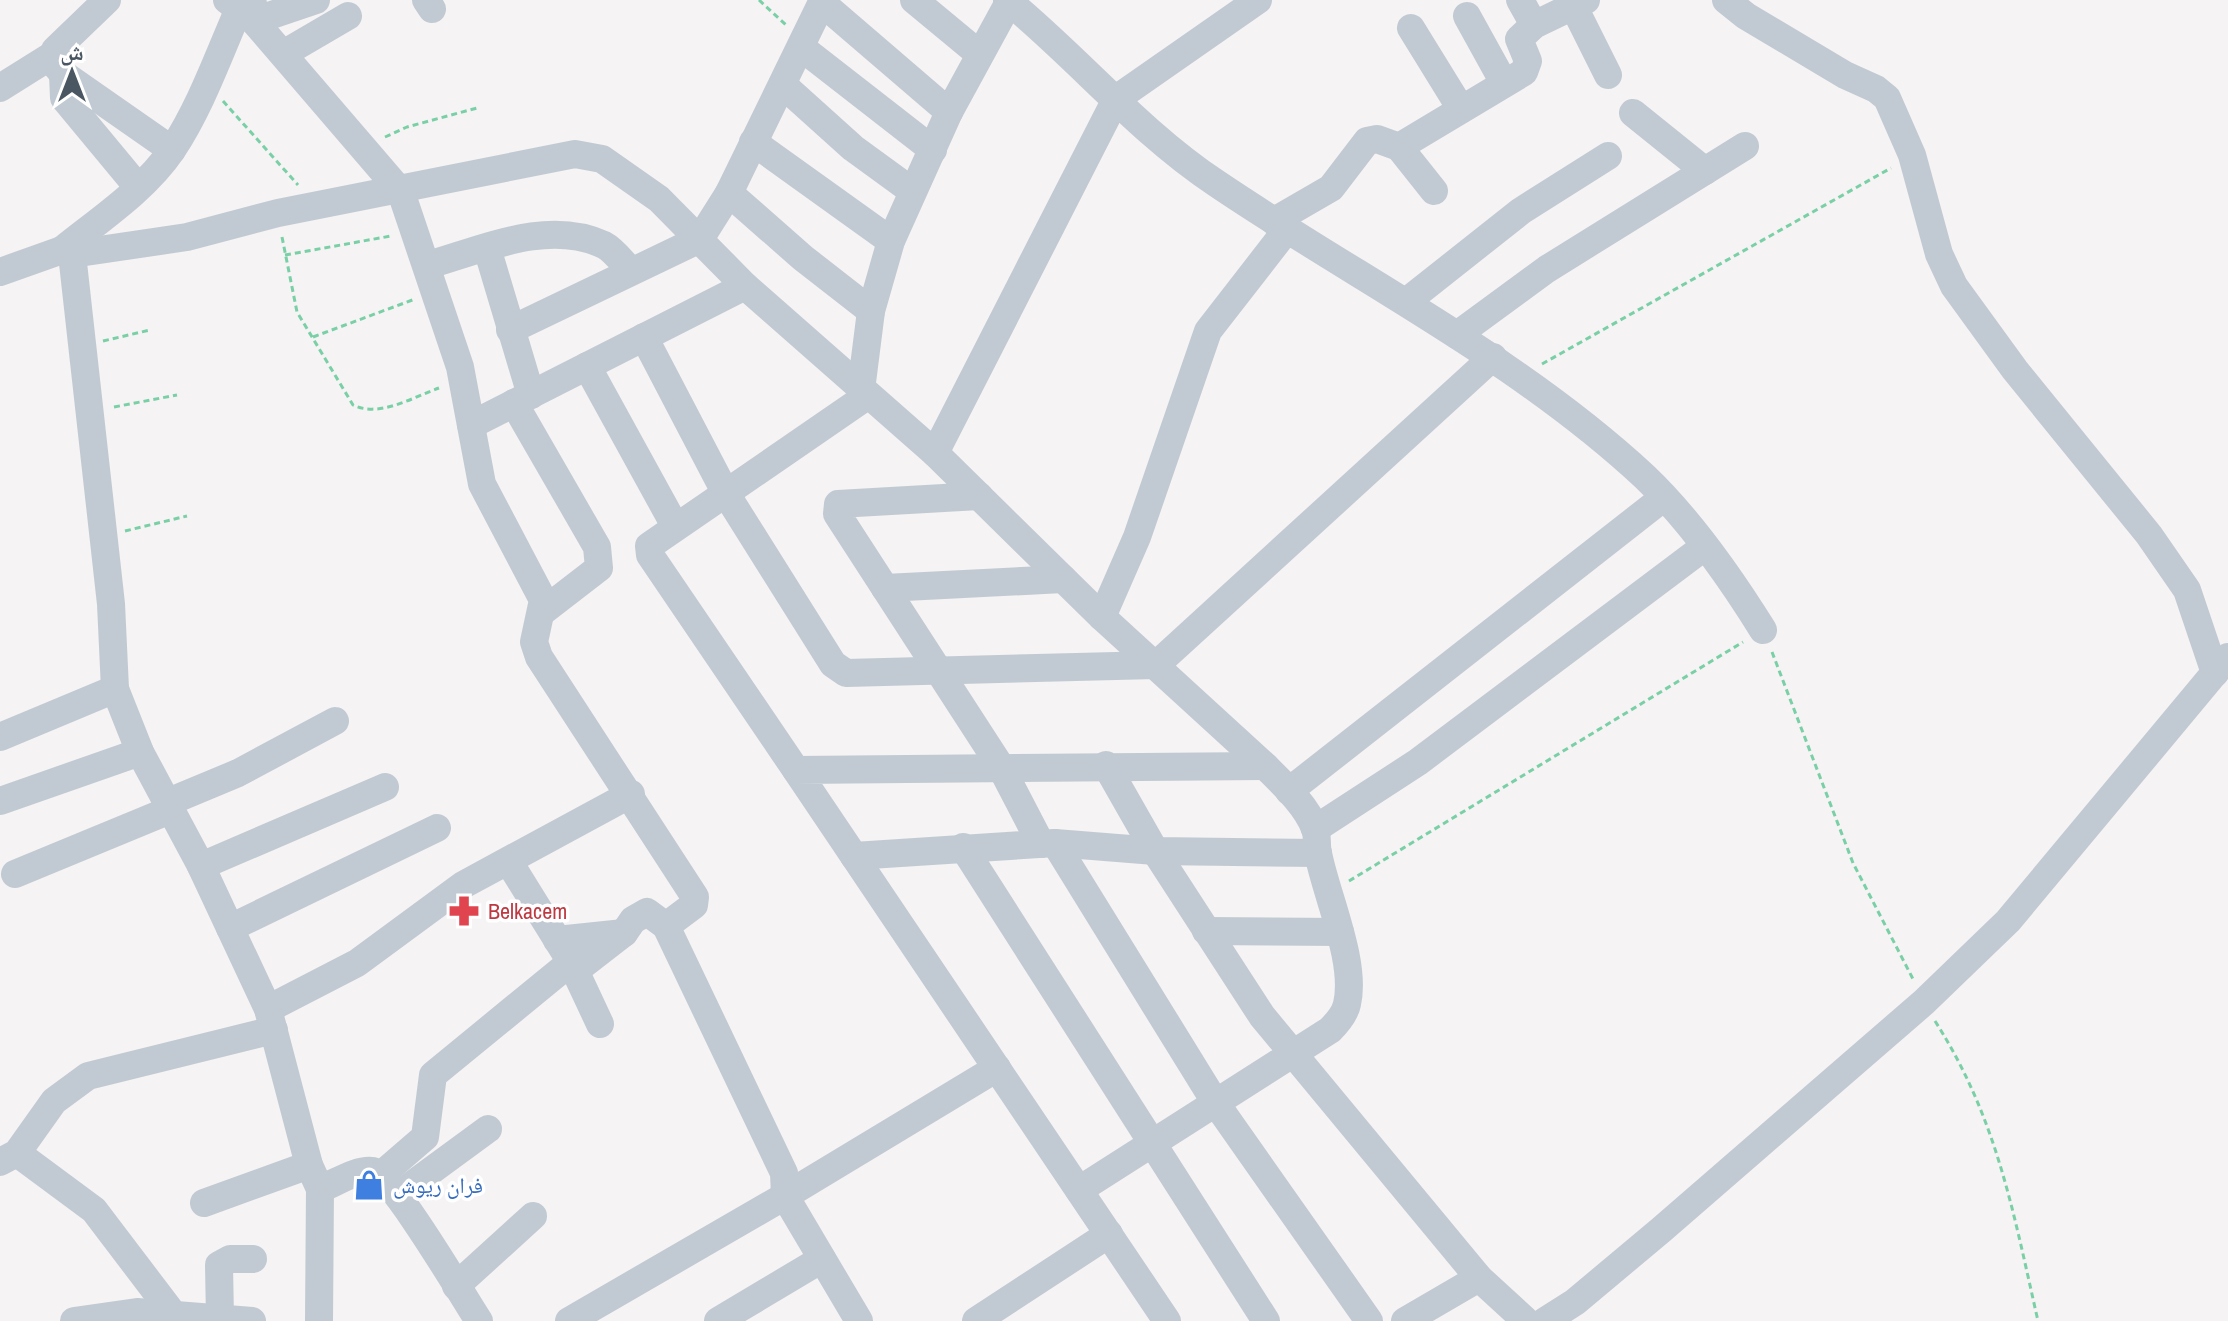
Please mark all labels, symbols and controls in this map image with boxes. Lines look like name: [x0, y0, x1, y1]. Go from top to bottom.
north arrow: [32, 32, 112, 112]
text: ش: [60, 37, 84, 67]
pharmacy icon: Belkacem: [447, 894, 481, 928]
place label: Belkacem: [488, 896, 567, 926]
shop icon: فران ريوش: [352, 1168, 386, 1202]
place label: فران ريوش: [393, 1170, 483, 1200]

